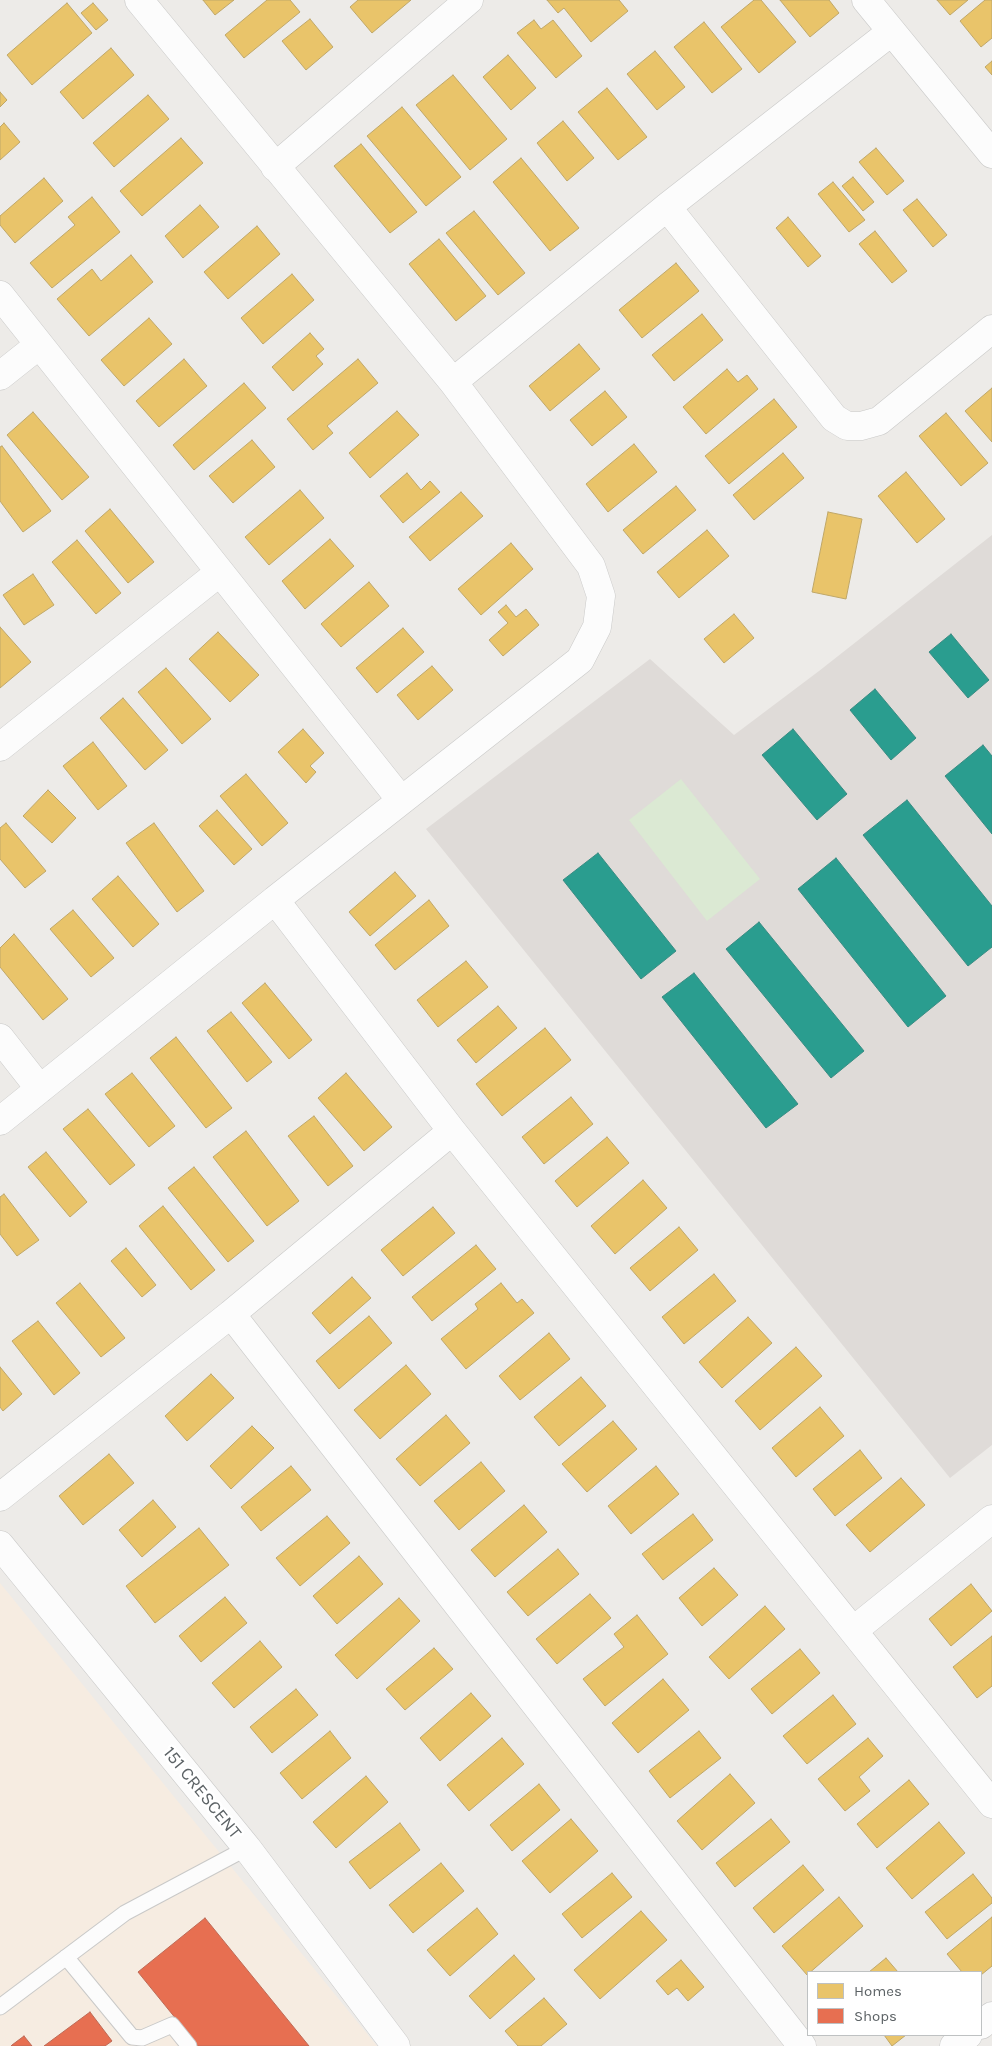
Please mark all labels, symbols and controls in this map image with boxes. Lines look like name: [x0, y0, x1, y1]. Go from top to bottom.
street label: 151 CRESCENT: [158, 1743, 246, 1843]
legend: [807, 1971, 982, 2036]
text: Homes: [854, 1982, 902, 2000]
text: Shops: [854, 2007, 897, 2025]

